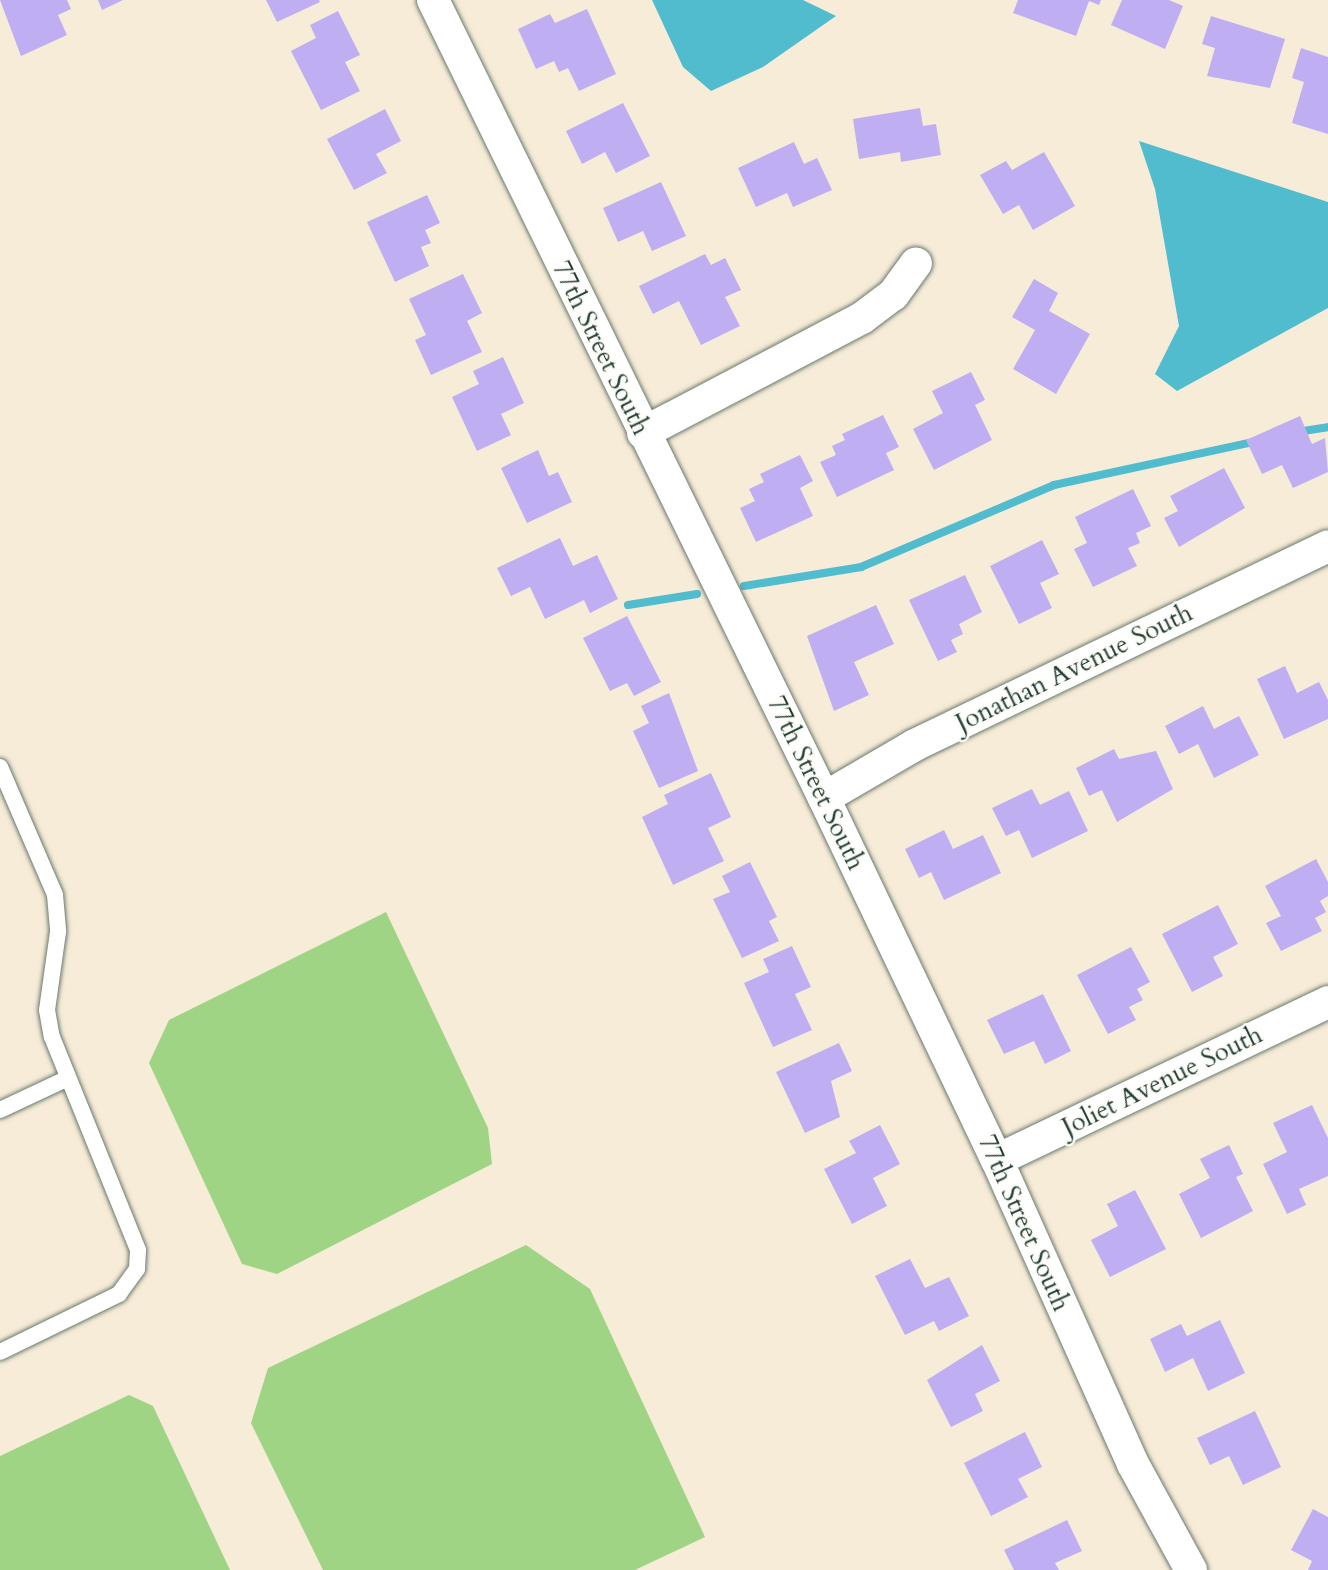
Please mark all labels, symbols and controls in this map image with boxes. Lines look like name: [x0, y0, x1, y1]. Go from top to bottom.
street label: 77th Street South: [545, 256, 657, 440]
street label: Jonathan Avenue South: [951, 597, 1197, 739]
street label: 77th Street South: [760, 691, 872, 875]
street label: Joliet Avenue South: [1057, 1019, 1267, 1143]
street label: 77th Street South: [971, 1130, 1077, 1316]

